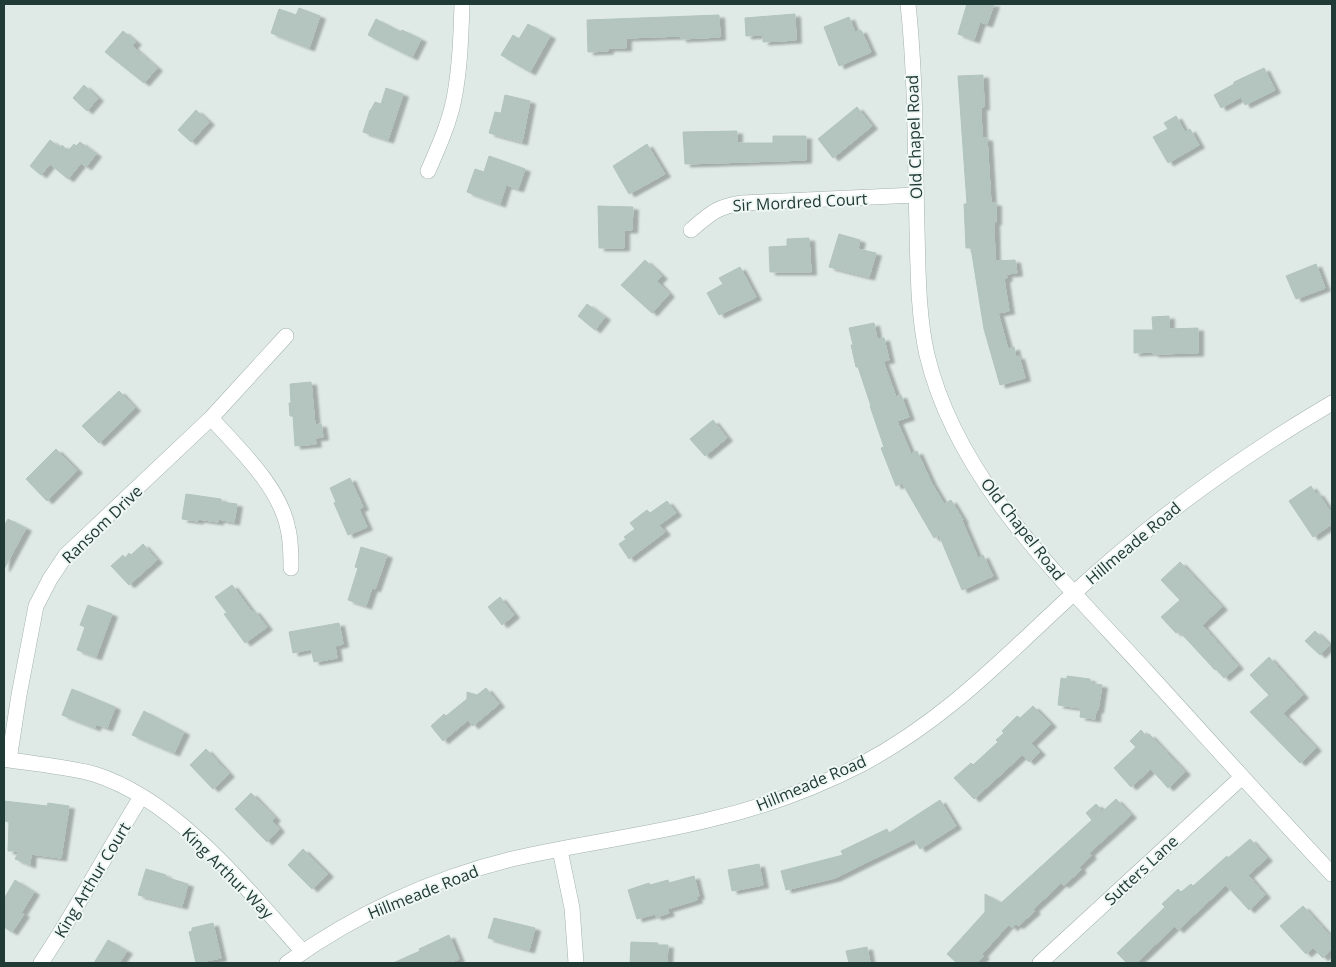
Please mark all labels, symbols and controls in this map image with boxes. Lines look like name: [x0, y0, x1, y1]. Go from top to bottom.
street label: Old Chapel Road: [901, 74, 927, 200]
street label: Sir Mordred Court: [732, 187, 868, 217]
street label: Old Chapel Road: [976, 473, 1070, 585]
street label: Ransom Drive: [57, 480, 147, 568]
street label: Hillmeade Road: [1081, 497, 1185, 589]
street label: Hillmeade Road: [753, 750, 869, 816]
street label: King Arthur Court: [49, 818, 135, 942]
street label: King Arthur Way: [177, 822, 279, 924]
street label: Sutters Lane: [1099, 830, 1183, 910]
street label: Hillmeade Road: [364, 860, 482, 924]

